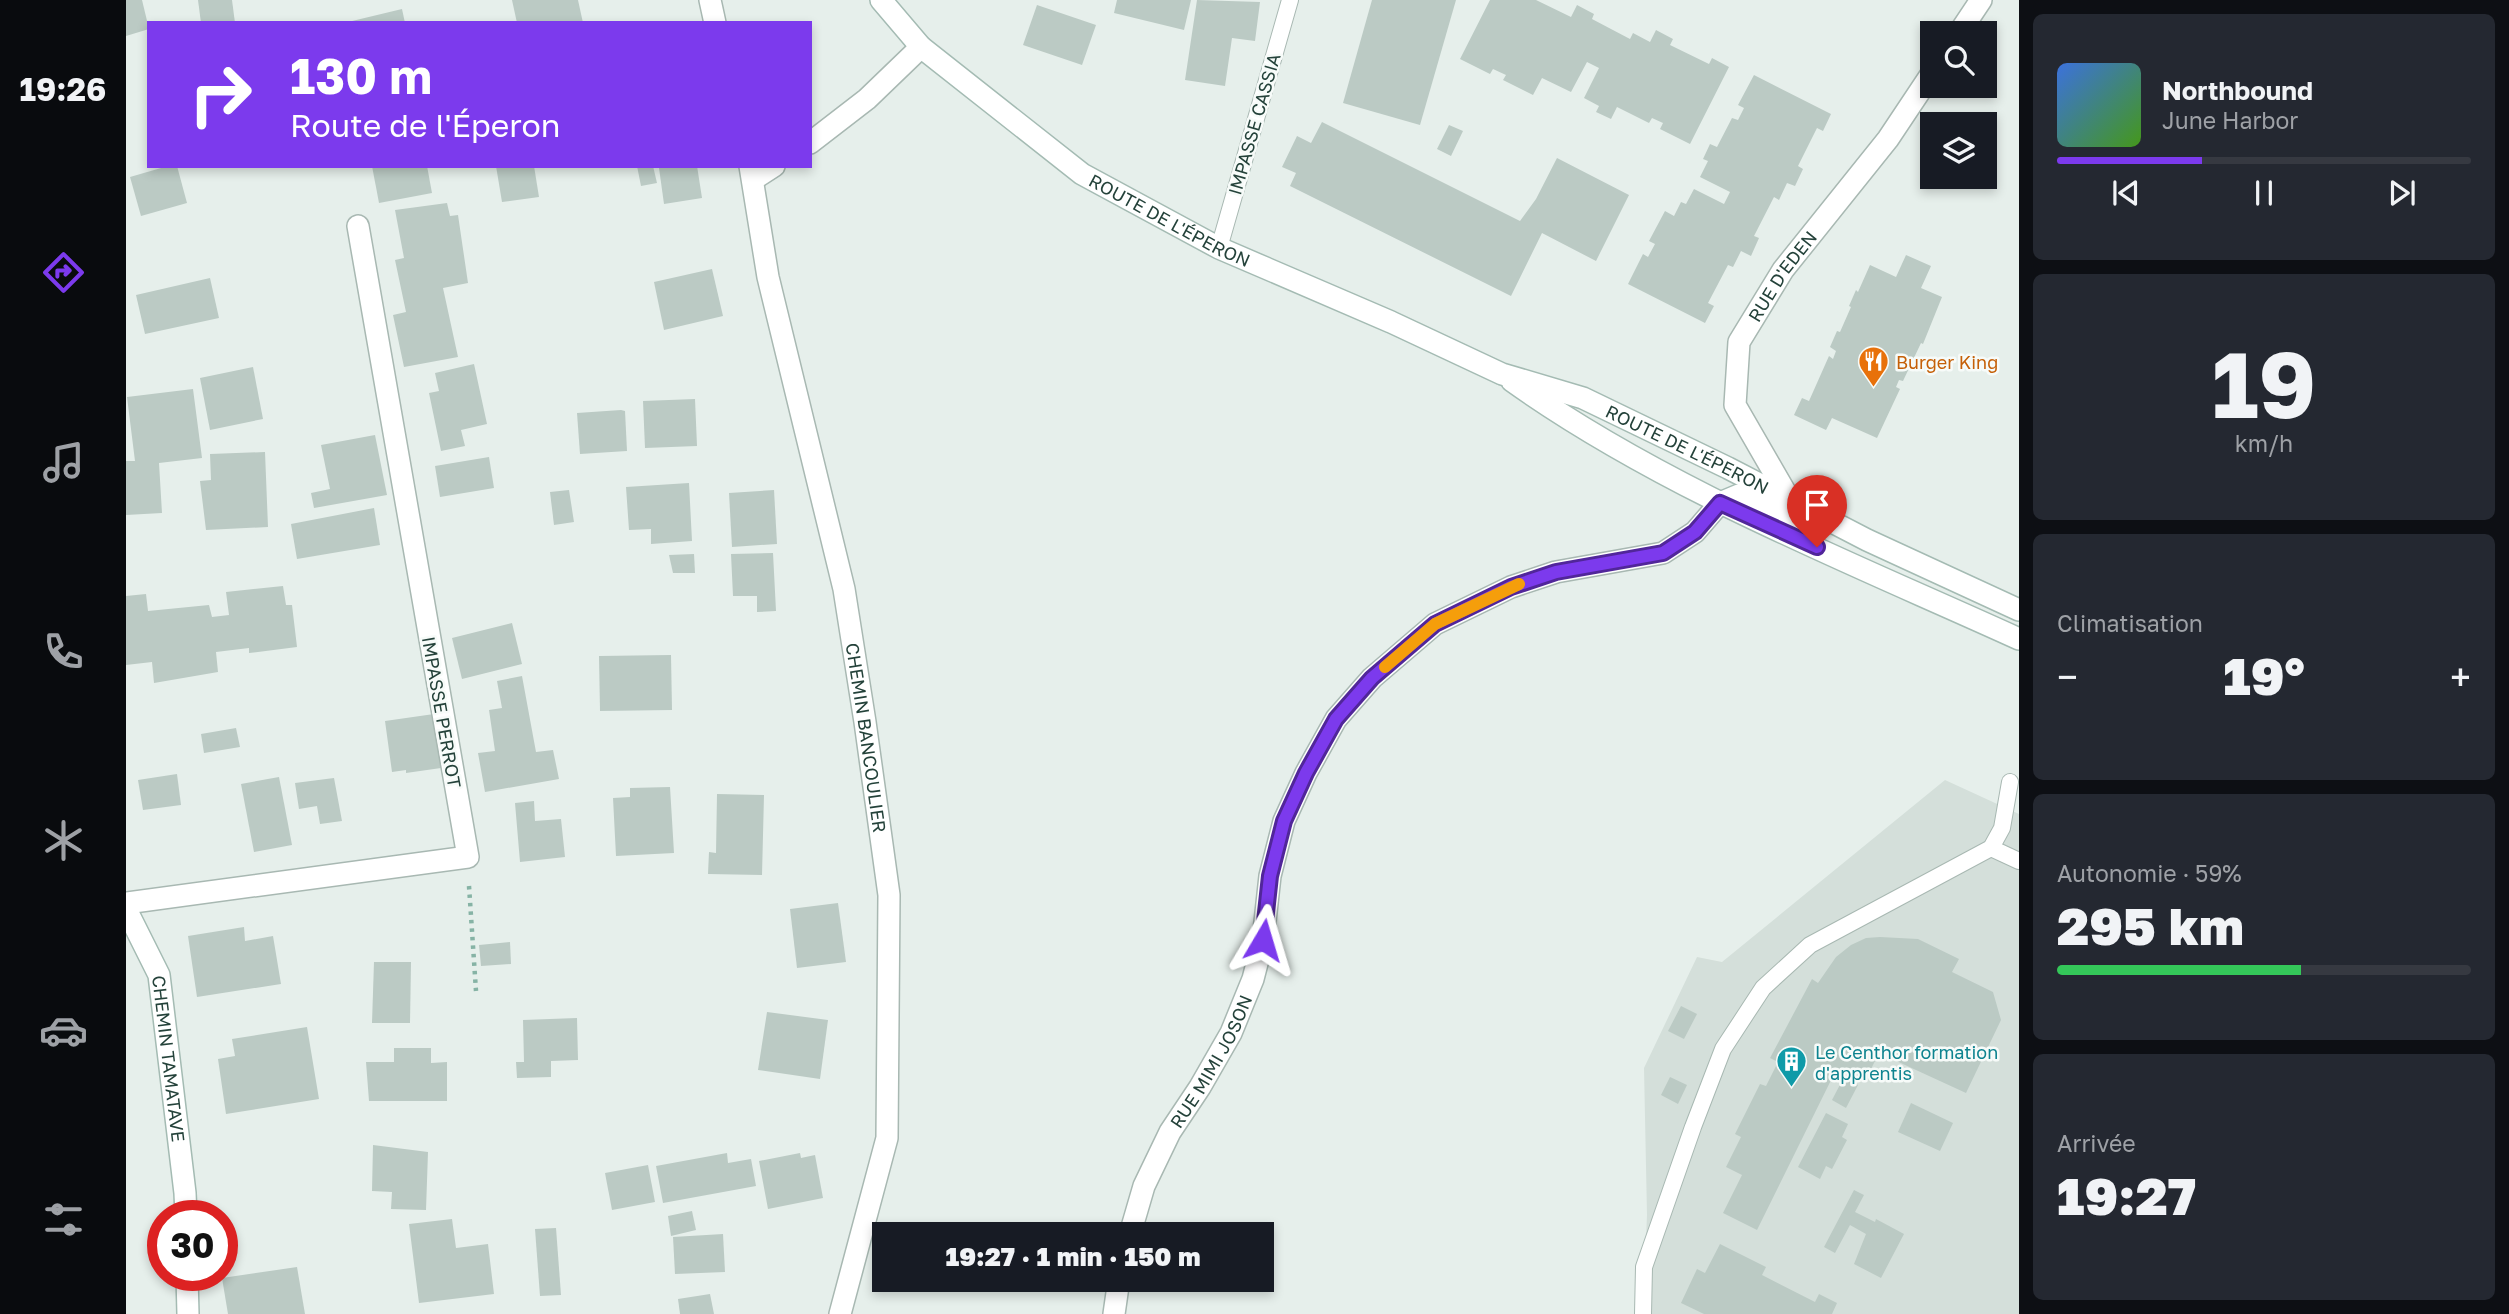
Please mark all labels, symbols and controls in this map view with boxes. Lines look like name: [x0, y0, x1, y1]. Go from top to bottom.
map controls: [1920, 21, 1997, 189]
button: search: [1920, 21, 1997, 98]
text: 130 m: [290, 46, 432, 105]
icon: right: [175, 49, 266, 140]
street label: IMPASSE CASSIA: [1223, 51, 1285, 197]
text: 19:26: [20, 70, 106, 108]
text: Northbound: [2162, 75, 2313, 106]
text: Route de l'Éperon: [290, 106, 560, 144]
text: June Harbor: [2162, 106, 2298, 134]
button: layers: [1920, 112, 1997, 189]
street label: ROUTE DE L'ÉPERON: [1085, 169, 1254, 271]
icon: previous: [2107, 174, 2145, 212]
icon: pause: [2245, 174, 2283, 212]
icon: next: [2383, 174, 2421, 212]
street label: RUE D'EDEN: [1743, 226, 1821, 325]
icon: directions: [39, 248, 88, 297]
text: 19: [2212, 329, 2316, 438]
restaurant icon: Burger King: [1856, 345, 1890, 389]
place label: Burger King: [1896, 351, 1998, 373]
street label: ROUTE DE L'ÉPERON: [1602, 400, 1773, 498]
text: km/h: [2235, 429, 2293, 457]
icon: music: [39, 438, 88, 487]
pin: [1787, 475, 1847, 547]
icon: arrive: [1798, 486, 1836, 524]
text: Climatisation: [2057, 609, 2203, 637]
icon: phone: [39, 627, 88, 676]
street label: IMPASSE PERROT: [418, 635, 466, 789]
street label: CHEMIN BANCOULIER: [842, 641, 891, 834]
text: 19°: [2223, 644, 2305, 706]
text: −: [2057, 654, 2078, 699]
text: +: [2450, 654, 2471, 699]
icon: climate: [39, 816, 88, 865]
text: Autonomie · 59%: [2057, 859, 2242, 887]
text: 295 km: [2057, 894, 2244, 956]
position arrow: [1226, 903, 1300, 977]
street label: CHEMIN TAMATAVE: [148, 974, 190, 1143]
street label: RUE MIMI JOSON: [1165, 991, 1256, 1132]
icon: car: [39, 1006, 88, 1055]
place label: Le Centhor formation d'apprentis: [1815, 1041, 1998, 1084]
building icon: Le Centhor formation d'apprentis: [1775, 1045, 1809, 1089]
text: Arrivée: [2057, 1129, 2136, 1157]
text: 19:27: [2057, 1164, 2196, 1226]
icon: filters: [39, 1195, 88, 1244]
speed limit sign: 30: [147, 1200, 238, 1291]
text: 19:27 · 1 min · 150 m: [945, 1241, 1201, 1272]

